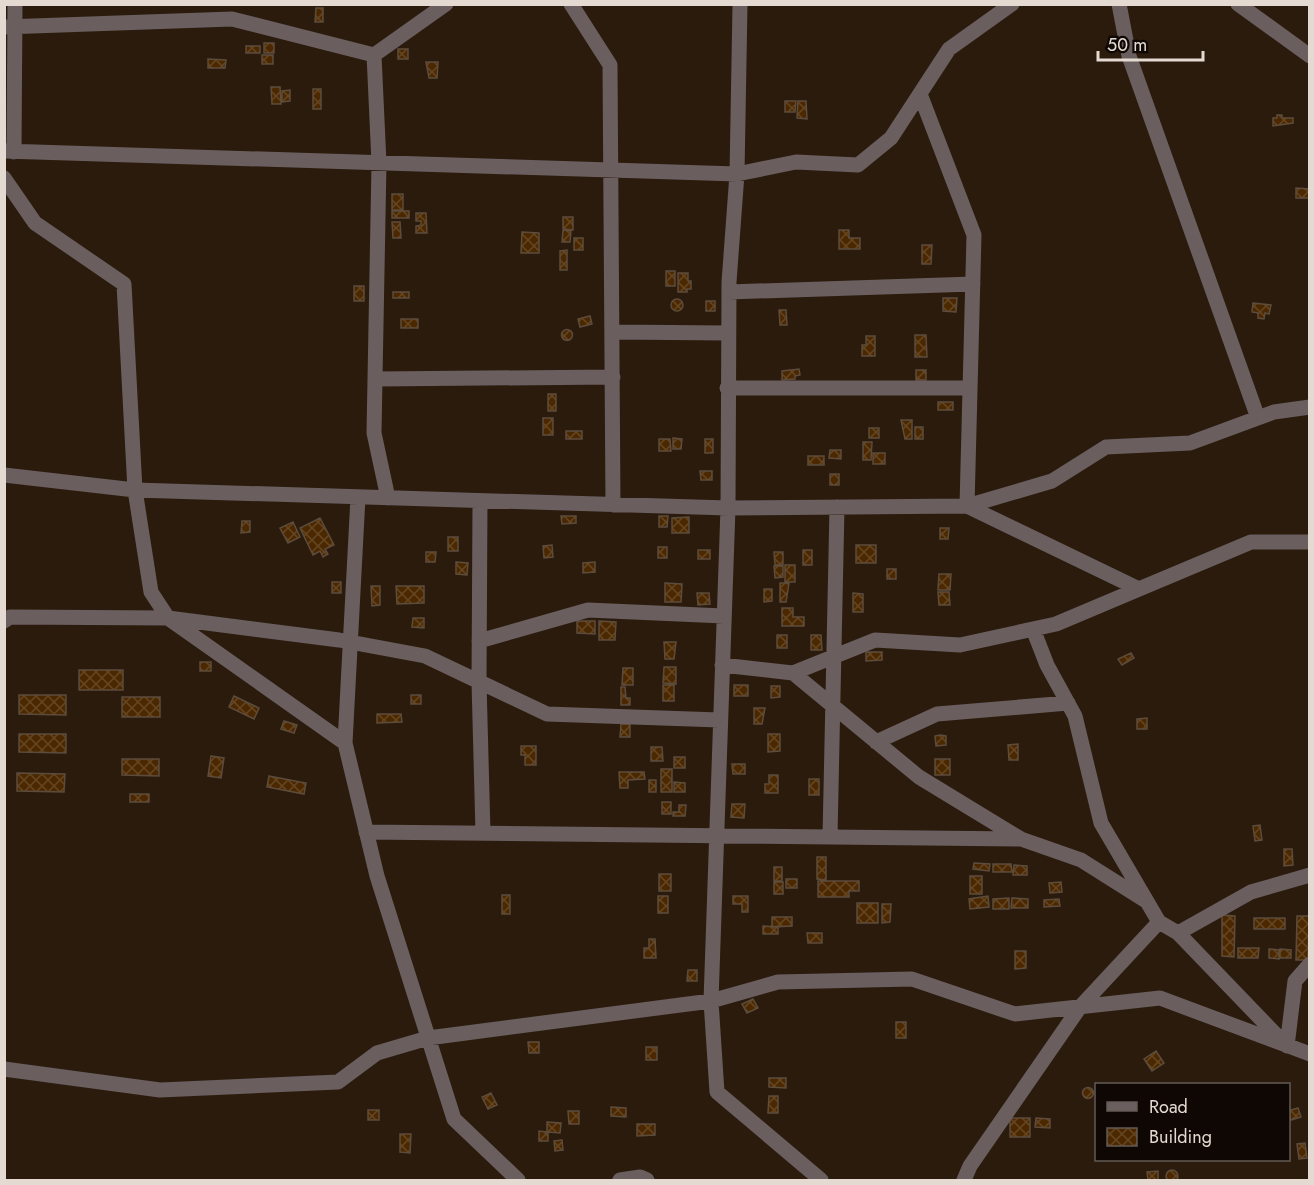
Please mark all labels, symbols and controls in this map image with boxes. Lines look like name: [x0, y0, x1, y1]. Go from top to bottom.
scale bar: [1098, 24, 1203, 62]
text: 50 m: [1107, 32, 1147, 58]
legend: [1095, 1083, 1290, 1161]
text: Road: [1149, 1094, 1188, 1120]
text: Building: [1149, 1124, 1212, 1150]

